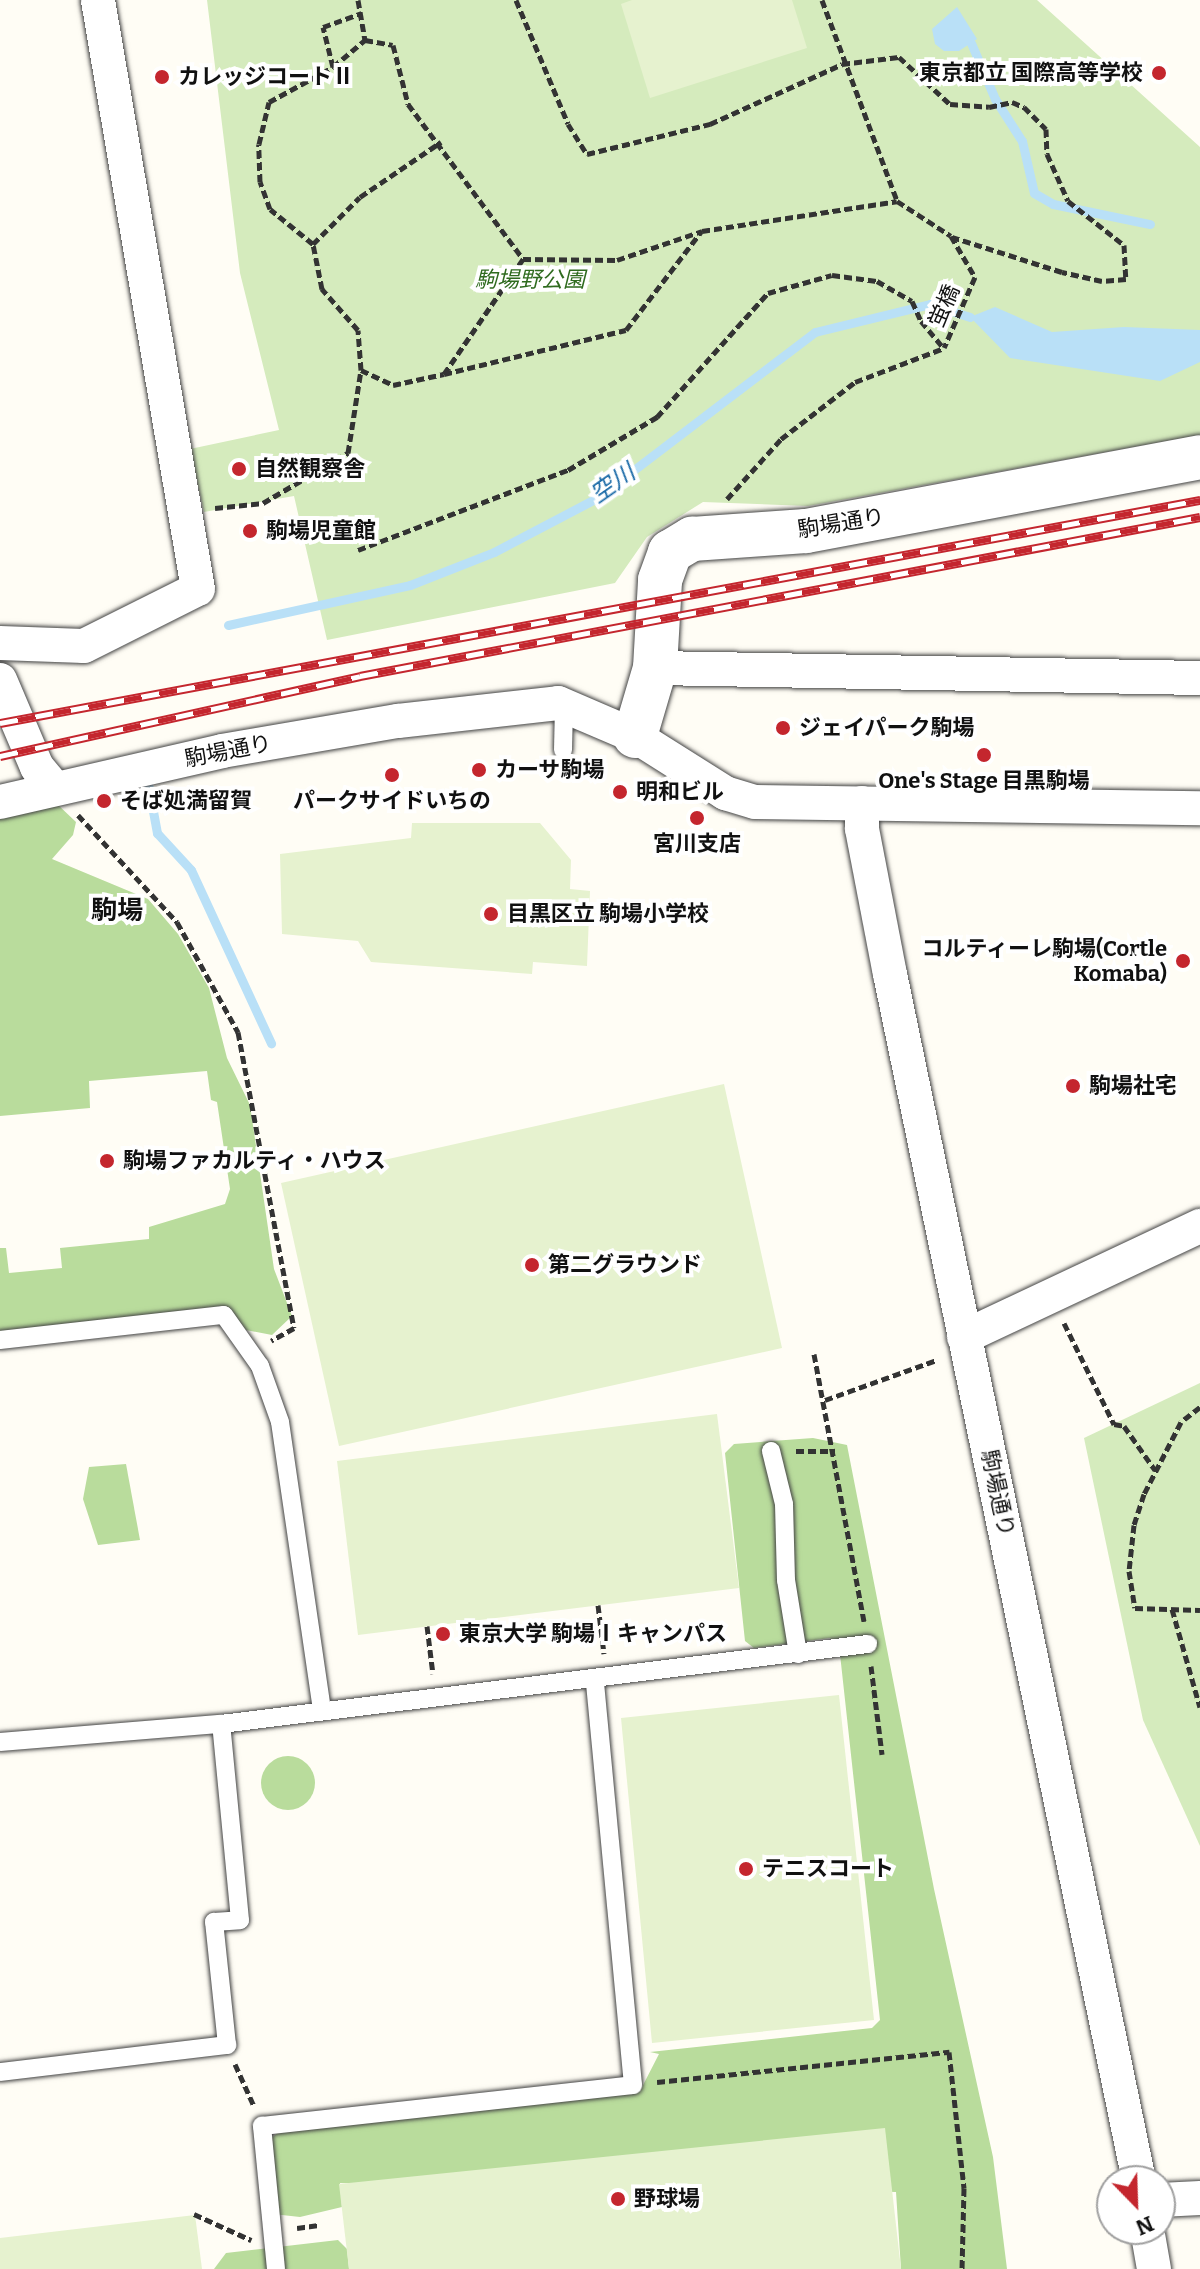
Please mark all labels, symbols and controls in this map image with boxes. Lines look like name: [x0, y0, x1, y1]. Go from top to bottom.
place label: 東京都立 国際高等学校: [919, 60, 1143, 86]
place label: カレッジコートⅡ: [178, 64, 354, 90]
marker: 東京都立 国際高等学校: [1150, 64, 1168, 82]
marker: カレッジコートⅡ: [153, 68, 171, 86]
park label: 駒場野公園: [475, 267, 585, 293]
street label: 蛍橋: [923, 281, 965, 331]
place label: 自然観察舎: [255, 456, 365, 482]
water label: 空川: [585, 458, 641, 510]
marker: 自然観察舎: [230, 460, 248, 478]
street label: 駒場通り: [795, 503, 887, 543]
place label: 駒場児童館: [266, 518, 376, 544]
marker: 駒場児童館: [241, 522, 259, 540]
place label: ジェイパーク駒場: [799, 715, 975, 741]
marker: ジェイパーク駒場: [774, 719, 792, 737]
street label: 駒場通り: [182, 730, 274, 772]
marker: One's Stage 目黒駒場: [975, 746, 993, 764]
place label: カーサ駒場: [495, 757, 605, 783]
marker: カーサ駒場: [470, 761, 488, 779]
marker: パークサイドいちの: [383, 766, 401, 784]
place label: One's Stage 目黒駒場: [878, 768, 1090, 794]
place label: 明和ビル: [636, 779, 724, 805]
marker: 明和ビル: [611, 783, 629, 801]
place label: そば処満留賀: [120, 788, 252, 814]
place label: パークサイドいちの: [293, 788, 491, 814]
marker: そば処満留賀: [95, 792, 113, 810]
marker: 宮川支店: [688, 809, 706, 827]
place label: 宮川支店: [653, 831, 741, 857]
district label: 駒場: [91, 895, 143, 927]
place label: 目黒区立 駒場小学校: [507, 901, 709, 927]
marker: 目黒区立 駒場小学校: [482, 905, 500, 923]
place label: コルティーレ駒場(Cortle Komaba): [920, 935, 1167, 986]
marker: コルティーレ駒場(Cortle Komaba): [1174, 952, 1192, 970]
place label: 駒場社宅: [1089, 1073, 1177, 1099]
marker: 駒場社宅: [1064, 1077, 1082, 1095]
place label: 駒場ファカルティ・ハウス: [123, 1148, 387, 1174]
marker: 駒場ファカルティ・ハウス: [98, 1152, 116, 1170]
place label: 第二グラウンド: [548, 1252, 702, 1278]
marker: 第二グラウンド: [523, 1256, 541, 1274]
street label: 駒場通り: [976, 1447, 1020, 1539]
place label: 東京大学 駒場Ⅰキャンパス: [459, 1621, 727, 1647]
marker: 東京大学 駒場Ⅰキャンパス: [434, 1625, 452, 1643]
place label: テニスコート: [762, 1856, 894, 1882]
marker: テニスコート: [737, 1860, 755, 1878]
north arrow: [1096, 2165, 1176, 2245]
place label: 野球場: [634, 2186, 700, 2212]
marker: 野球場: [609, 2190, 627, 2208]
text: N: [1132, 2210, 1158, 2241]

